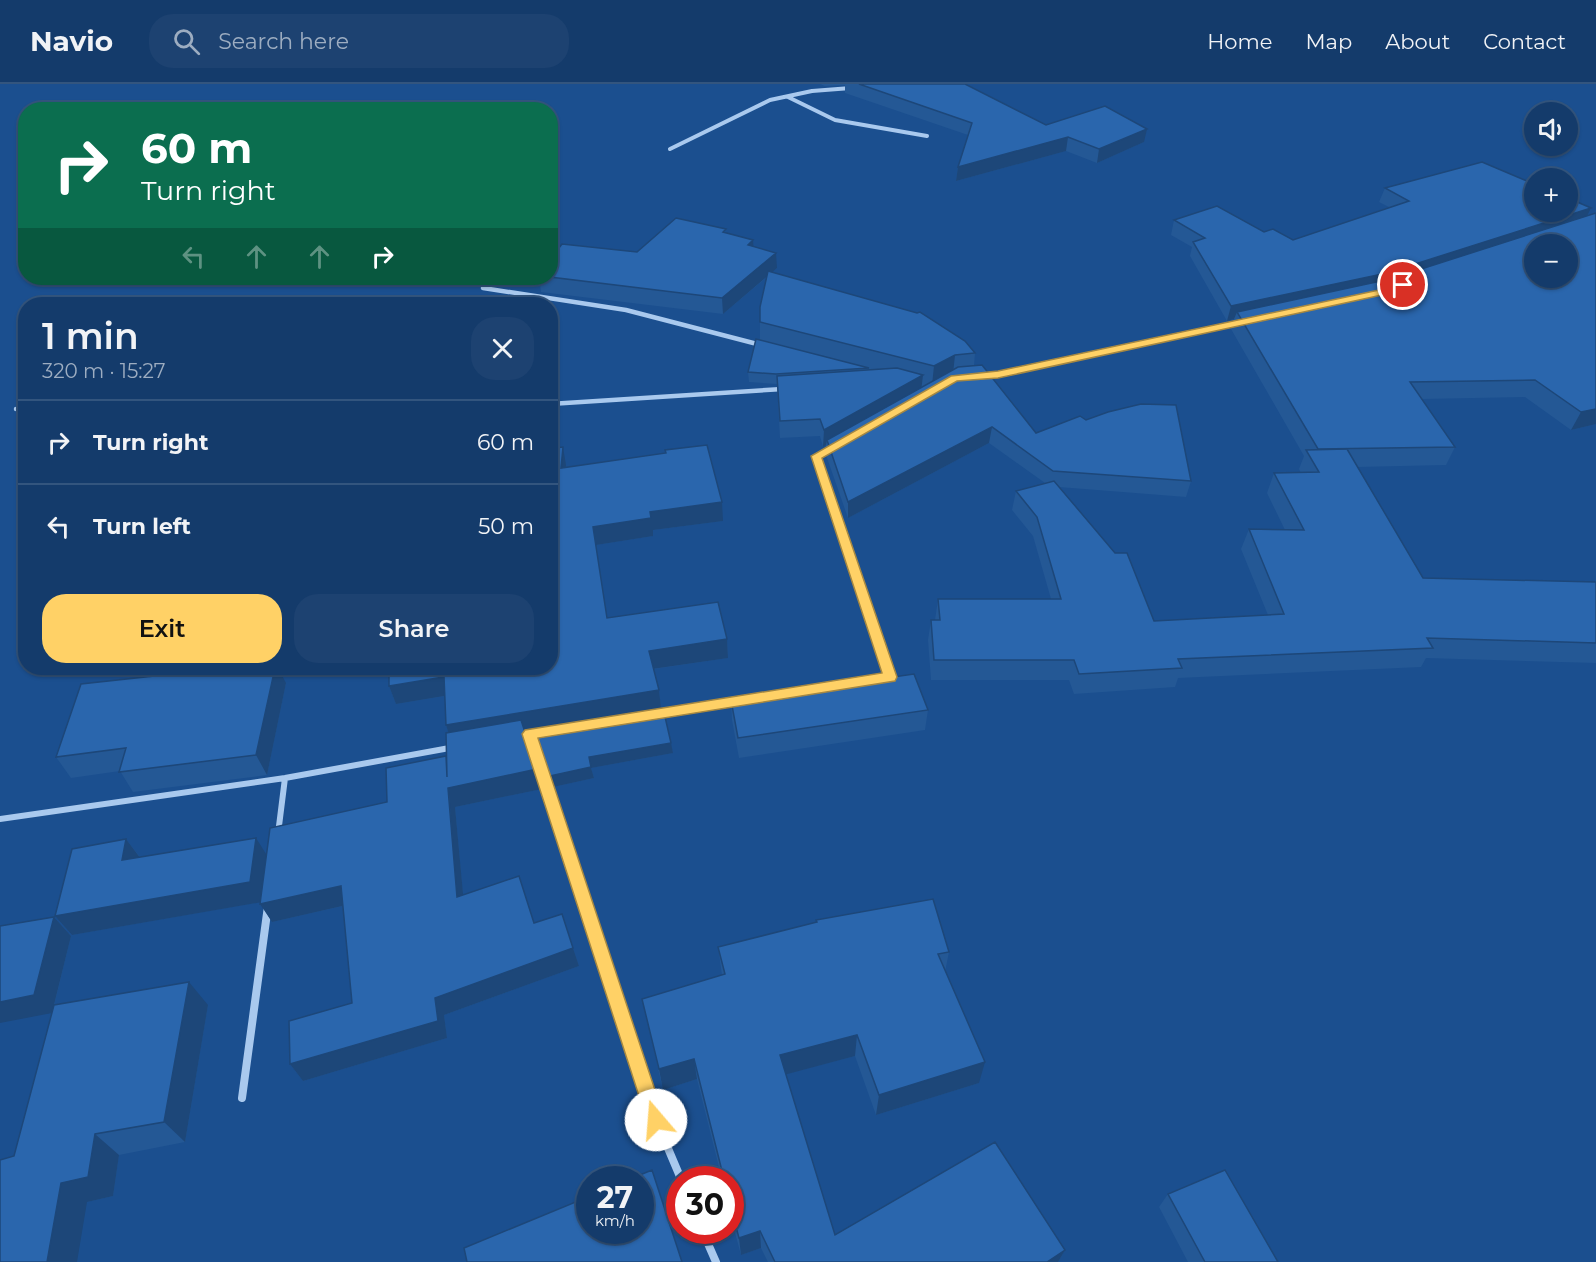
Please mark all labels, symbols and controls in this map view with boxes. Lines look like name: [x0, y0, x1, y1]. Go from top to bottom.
search box: [149, 14, 569, 68]
text: Navio: [30, 24, 113, 58]
icon: search: [170, 25, 203, 58]
text: Search here: [218, 28, 349, 55]
text: Home: [1207, 29, 1272, 54]
text: Map: [1305, 29, 1352, 54]
text: About: [1385, 29, 1450, 54]
text: Contact: [1483, 29, 1566, 54]
map controls: [1524, 102, 1578, 288]
button: sound: [1524, 102, 1578, 156]
text: 60 m: [141, 122, 252, 174]
icon: right: [42, 126, 120, 204]
button: +: [1524, 168, 1578, 222]
text: Turn right: [141, 174, 276, 207]
button: −: [1524, 234, 1578, 288]
icon: left: [177, 240, 210, 273]
icon: ahead: [240, 240, 273, 273]
icon: ahead: [303, 240, 336, 273]
icon: right: [366, 240, 399, 273]
pin: [1377, 259, 1428, 310]
icon: arrive: [1386, 268, 1419, 301]
text: 1 min: [42, 314, 139, 358]
button: close: [471, 317, 534, 380]
text: 320 m · 15:27: [42, 359, 166, 383]
icon: right: [42, 426, 75, 459]
text: Turn right: [93, 429, 208, 456]
text: 60 m: [477, 429, 534, 456]
icon: left: [42, 510, 75, 543]
text: Turn left: [93, 513, 191, 540]
text: 50 m: [478, 513, 534, 540]
button: Exit: [42, 594, 282, 663]
button: Share: [294, 594, 534, 663]
position arrow: [624, 1088, 688, 1152]
speed limit sign: 30: [666, 1166, 744, 1244]
text: 27: [597, 1179, 633, 1216]
text: km/h: [595, 1211, 635, 1230]

